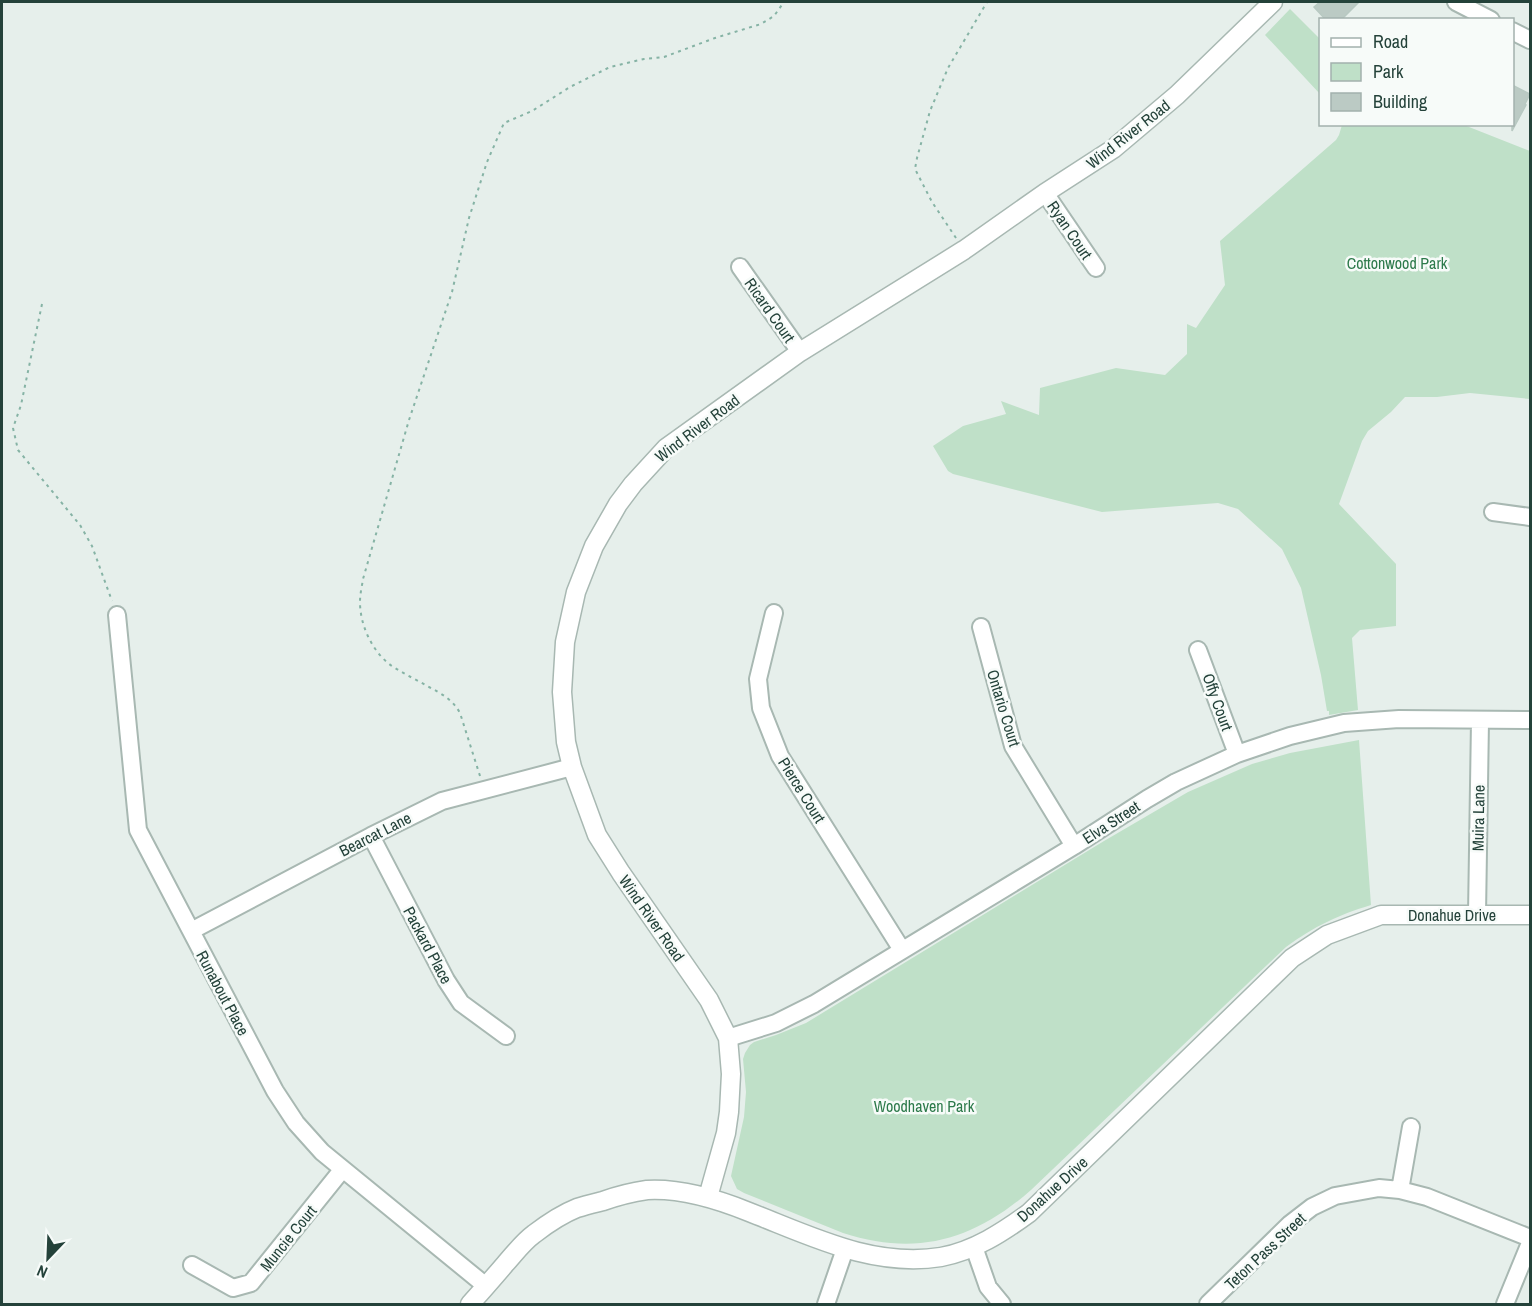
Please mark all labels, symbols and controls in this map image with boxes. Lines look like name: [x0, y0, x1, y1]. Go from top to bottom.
legend: [1319, 18, 1514, 126]
text: Road: [1373, 29, 1408, 54]
text: Park: [1373, 59, 1404, 84]
text: Building: [1373, 89, 1428, 114]
street label: Wind River Road: [1082, 94, 1174, 174]
street label: Ryan Court: [1042, 196, 1098, 264]
park label: Cottonwood Park: [1347, 252, 1448, 274]
street label: Ricard Court: [740, 273, 801, 347]
street label: Wind River Road: [650, 389, 744, 467]
street label: Ontario Court: [982, 667, 1026, 750]
street label: Offy Court: [1197, 670, 1239, 734]
street label: Pierce Court: [773, 753, 831, 827]
street label: Muira Lane: [1466, 785, 1490, 851]
street label: Elva Street: [1078, 795, 1144, 849]
street label: Bearcat Lane: [335, 806, 415, 862]
street label: Wind River Road: [614, 870, 690, 966]
street label: Packard Place: [398, 902, 458, 988]
street label: Donahue Drive: [1408, 904, 1496, 926]
street label: Runabout Place: [191, 947, 255, 1039]
park label: Woodhaven Park: [874, 1095, 975, 1117]
street label: Donahue Drive: [1012, 1151, 1092, 1227]
street label: Muncie Court: [255, 1200, 322, 1276]
street label: Teton Pass Street: [1220, 1207, 1311, 1294]
north arrow: [18, 1228, 78, 1288]
text: N: [33, 1260, 51, 1284]

